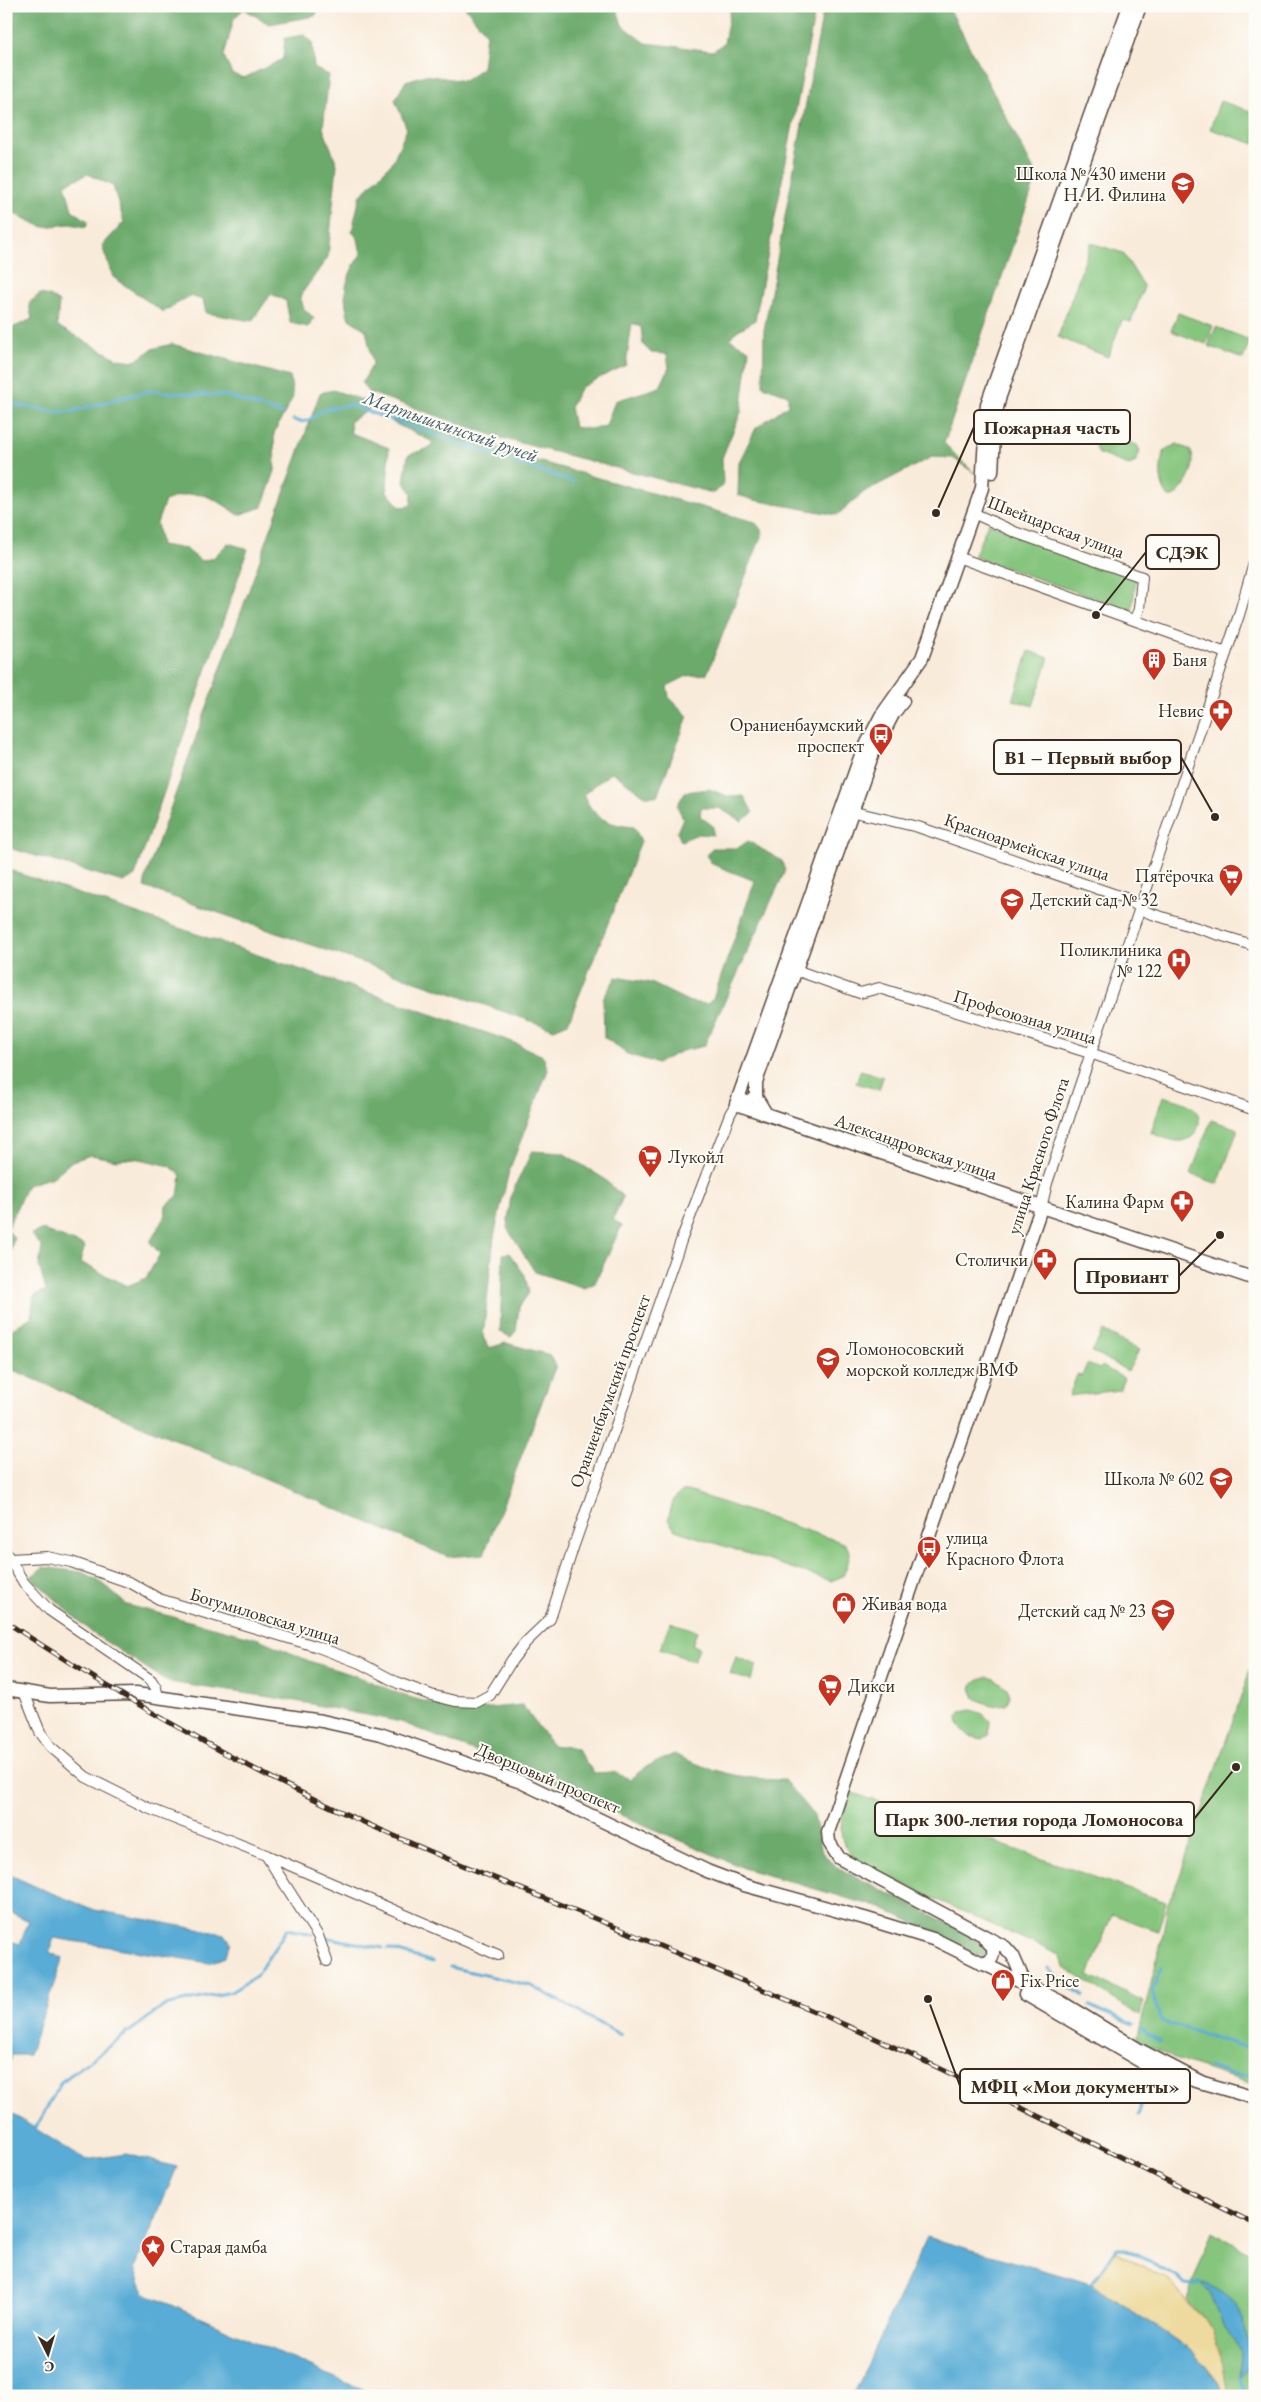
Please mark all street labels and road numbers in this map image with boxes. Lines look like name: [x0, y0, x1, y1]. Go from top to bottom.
street label: Швейцарская улица: [984, 490, 1129, 564]
street label: Красноармейская улица: [941, 807, 1114, 886]
street label: Профсоюзная улица: [951, 984, 1100, 1049]
street label: улица Красного Флота: [1001, 1074, 1074, 1237]
street label: Александровская улица: [831, 1108, 1001, 1185]
street label: Ораниенбаумский проспект: [564, 1290, 655, 1491]
street label: Богумиловская улица: [187, 1582, 344, 1650]
street label: Дворцовый проспект: [472, 1737, 625, 1819]

